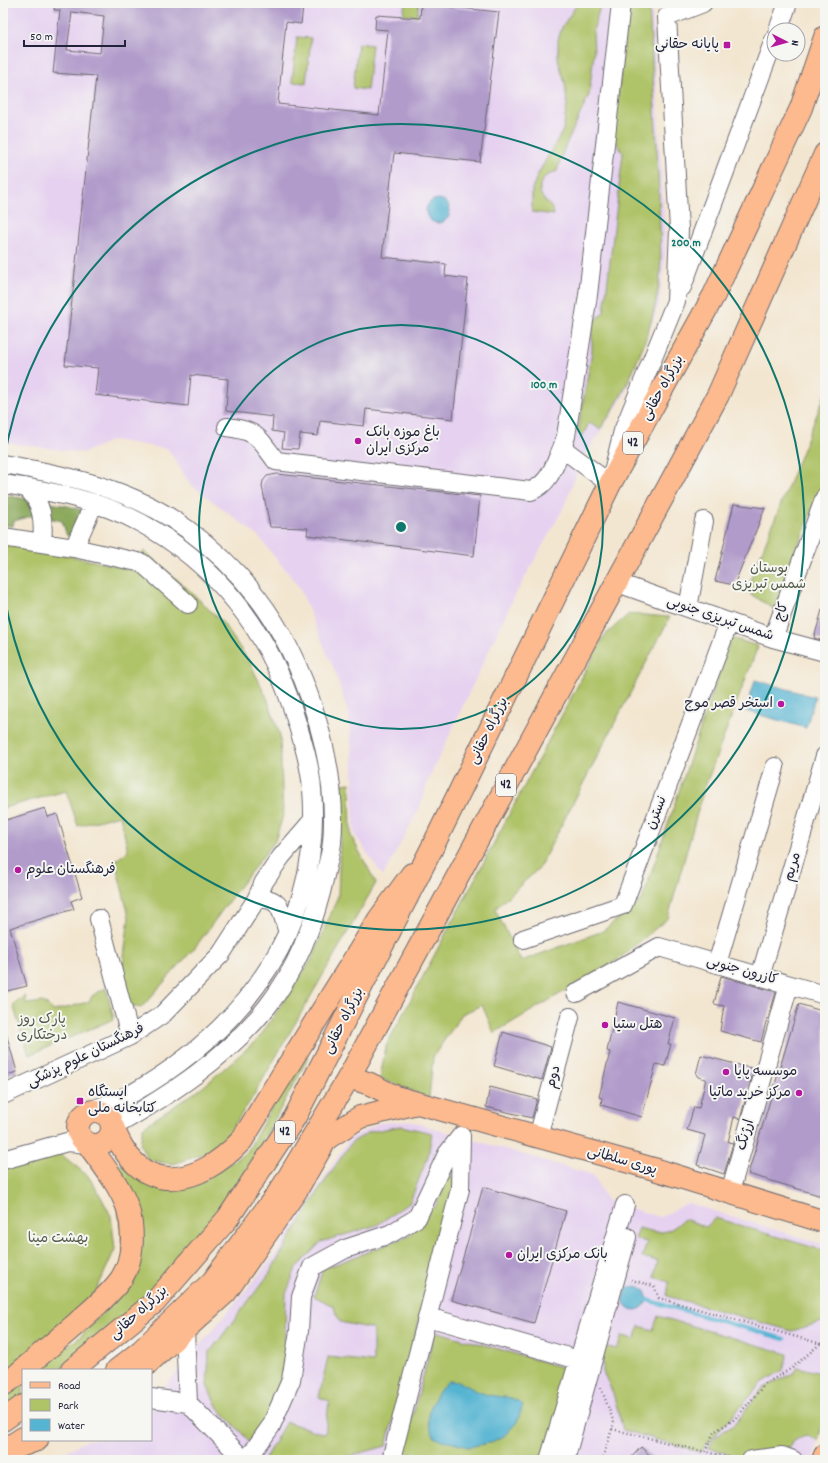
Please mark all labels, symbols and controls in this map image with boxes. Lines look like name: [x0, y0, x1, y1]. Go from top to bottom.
scale bar: [24, 22, 125, 48]
north arrow: [766, 22, 806, 62]
text: 50 m: [30, 29, 53, 46]
place label: پایانه حقانی: [655, 35, 719, 55]
text: N: [786, 39, 802, 47]
marker: پایانه حقانی: [722, 40, 732, 50]
text: 200 m: [671, 235, 701, 252]
street label: بزرگراه حقانی: [637, 352, 689, 424]
text: 100 m: [531, 377, 557, 394]
place label: باغ موزه بانک مرکزی ایران: [366, 423, 440, 459]
road number: 42: [623, 432, 643, 454]
marker: باغ موزه بانک مرکزی ایران: [353, 436, 363, 446]
centre of rings: [394, 520, 408, 534]
park label: بوستان شمس تبریزی: [732, 559, 806, 595]
street label: شمس تبریزی جنوبی: [664, 591, 776, 647]
street label: کاج: [769, 600, 795, 624]
street label: بزرگراه حقانی: [464, 694, 514, 768]
place label: استخر قصر موج: [684, 694, 773, 714]
marker: استخر قصر موج: [776, 699, 786, 709]
road number: 42: [496, 774, 516, 796]
street label: نسترن: [641, 793, 673, 833]
street label: مریم: [779, 850, 807, 884]
place label: فرهنگستان علوم: [26, 860, 116, 880]
marker: فرهنگستان علوم: [13, 865, 23, 875]
street label: کازرون جنوبی: [704, 951, 780, 991]
street label: بزرگراه حقانی: [319, 984, 369, 1058]
park label: پارک روز درختکاری: [17, 1010, 67, 1046]
place label: هتل ستیا: [613, 1015, 663, 1035]
street label: فرهنگستان علوم پزشکی: [24, 1019, 148, 1093]
marker: هتل ستیا: [600, 1020, 610, 1030]
place label: موسسه پایا: [734, 1062, 797, 1082]
street label: دوم: [541, 1063, 567, 1091]
marker: موسسه پایا: [721, 1067, 731, 1077]
place label: ایستگاه کتابخانه ملی: [88, 1083, 157, 1119]
place label: مرکز خرید ماتیا: [709, 1083, 791, 1103]
marker: مرکز خرید ماتیا: [794, 1088, 804, 1098]
marker: ایستگاه کتابخانه ملی: [75, 1096, 85, 1106]
street label: ارژنگ: [732, 1117, 760, 1153]
road number: 42: [275, 1121, 295, 1143]
street label: پوری سلطانی: [585, 1142, 659, 1180]
park label: بهشت مينا: [28, 1229, 88, 1249]
place label: بانک مرکزی ایران: [517, 1245, 608, 1265]
marker: بانک مرکزی ایران: [504, 1250, 514, 1260]
street label: بزرگراه حقانی: [105, 1281, 173, 1345]
legend: [22, 1369, 152, 1441]
text: Road: [58, 1378, 80, 1395]
text: Park: [58, 1398, 79, 1415]
text: Water: [58, 1418, 85, 1435]

